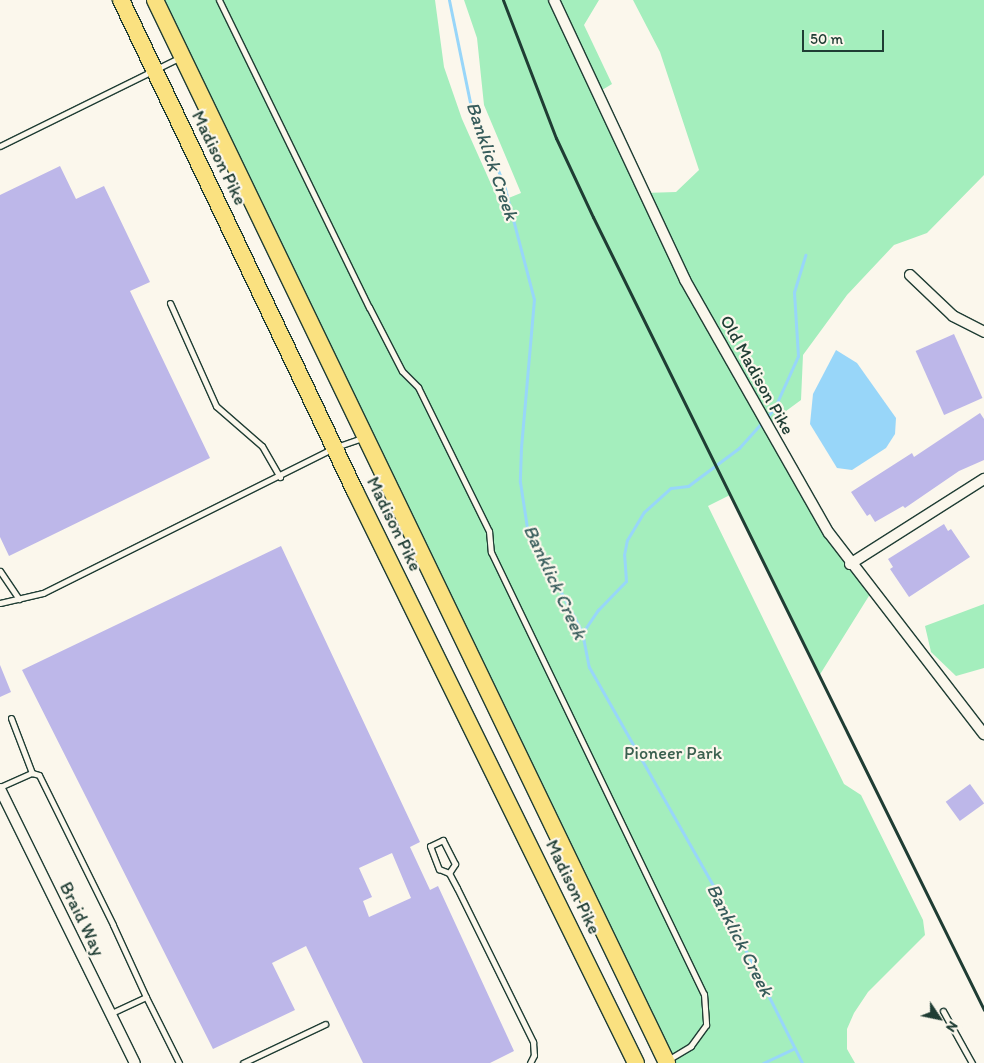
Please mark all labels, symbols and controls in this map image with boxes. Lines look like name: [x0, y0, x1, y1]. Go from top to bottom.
scale bar: [804, 20, 886, 52]
text: 50 m: [810, 30, 843, 48]
water label: Banklick Creek: [461, 99, 523, 223]
street label: Madison Pike: [187, 107, 251, 209]
street label: Old Madison Pike: [715, 311, 799, 439]
street label: Madison Pike: [362, 473, 426, 575]
water label: Banklick Creek: [519, 521, 591, 643]
park label: Pioneer Park: [624, 742, 722, 764]
street label: Madison Pike: [541, 836, 605, 938]
street label: Braid Way: [55, 879, 109, 959]
water label: Banklick Creek: [702, 880, 778, 1000]
north arrow: [914, 993, 964, 1043]
text: N: [942, 1018, 962, 1035]

